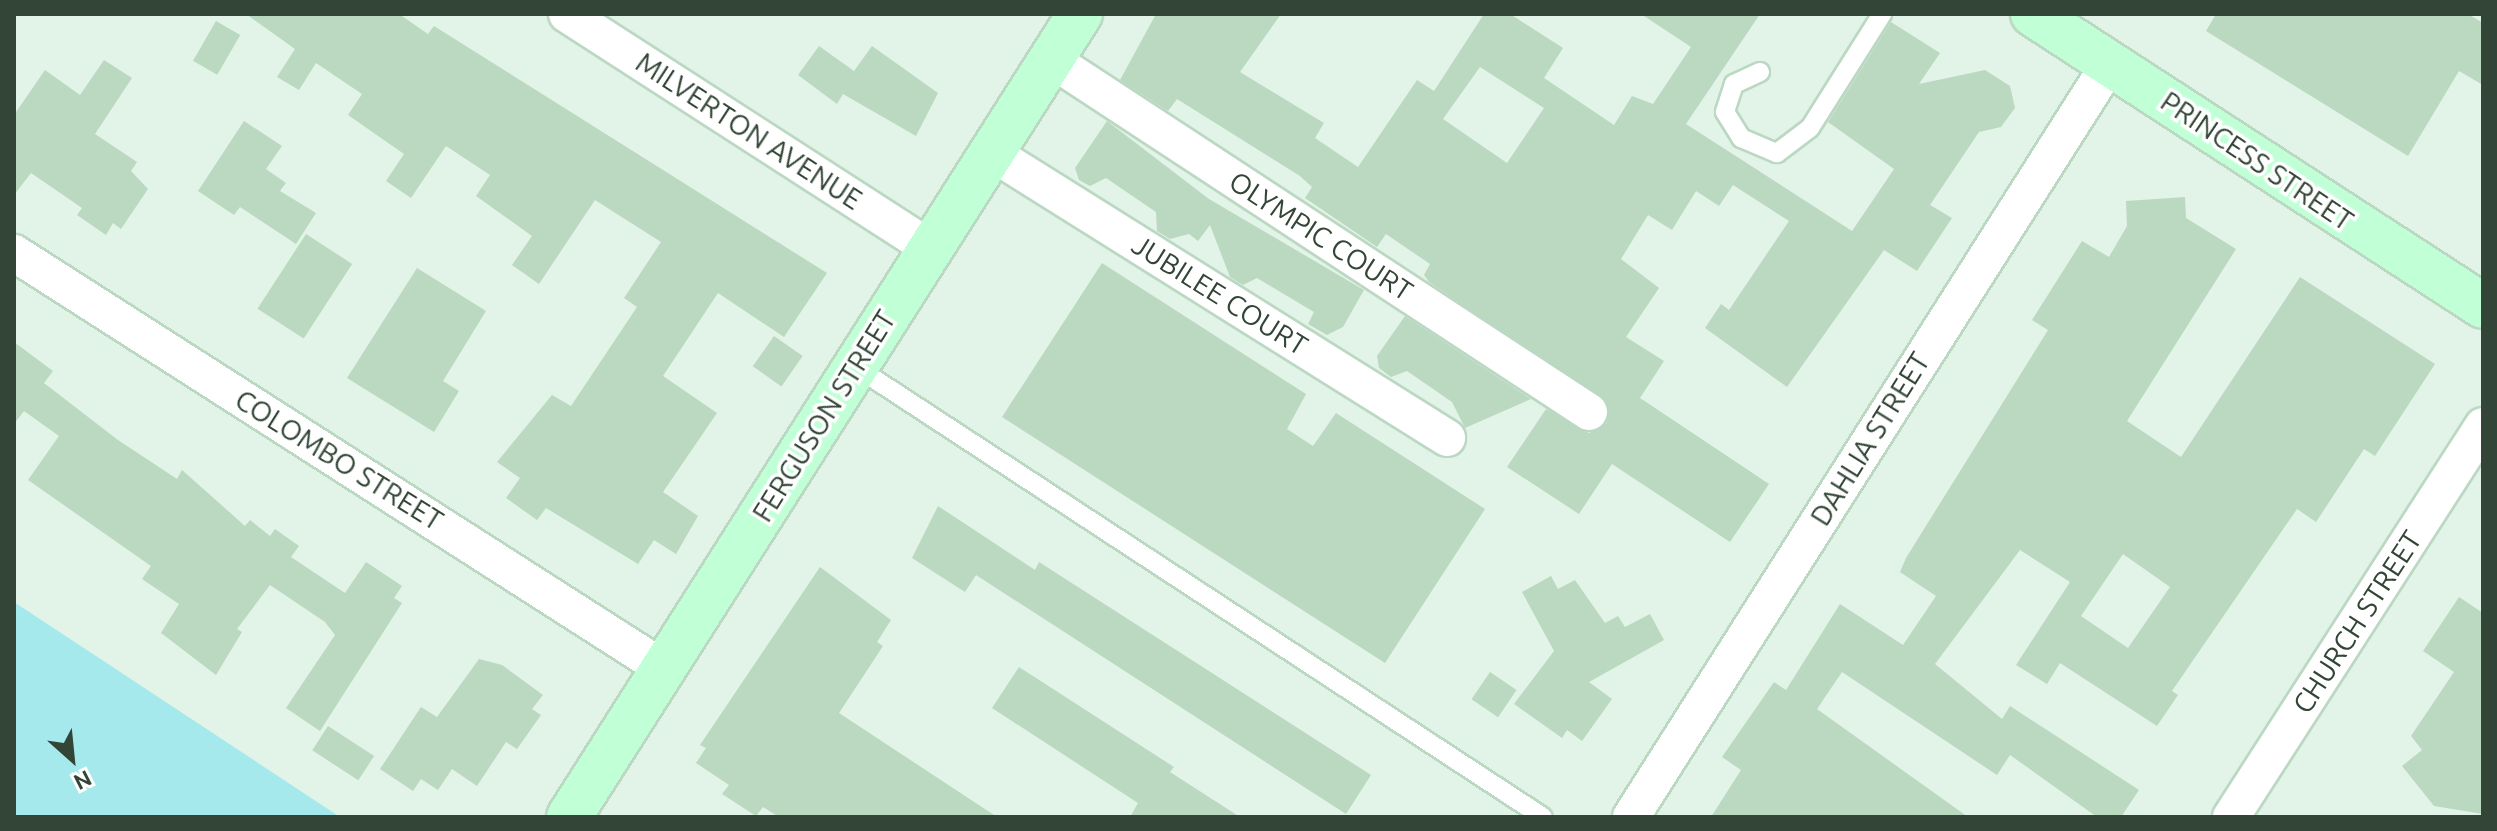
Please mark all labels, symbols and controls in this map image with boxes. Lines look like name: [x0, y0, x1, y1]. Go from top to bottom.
street label: MILVERTON AVENUE: [630, 45, 868, 217]
street label: PRINCESS STREET: [2154, 84, 2360, 238]
street label: OLYMPIC COURT: [1223, 164, 1419, 308]
street label: JUBILEE COURT: [1126, 228, 1314, 362]
street label: FERGUSON STREET: [745, 304, 903, 528]
street label: DAHLIA STREET: [1803, 346, 1937, 532]
street label: COLOMBO STREET: [229, 383, 449, 537]
street label: CHURCH STREET: [2286, 524, 2428, 720]
north arrow: [32, 719, 112, 799]
text: N: [70, 766, 96, 796]

